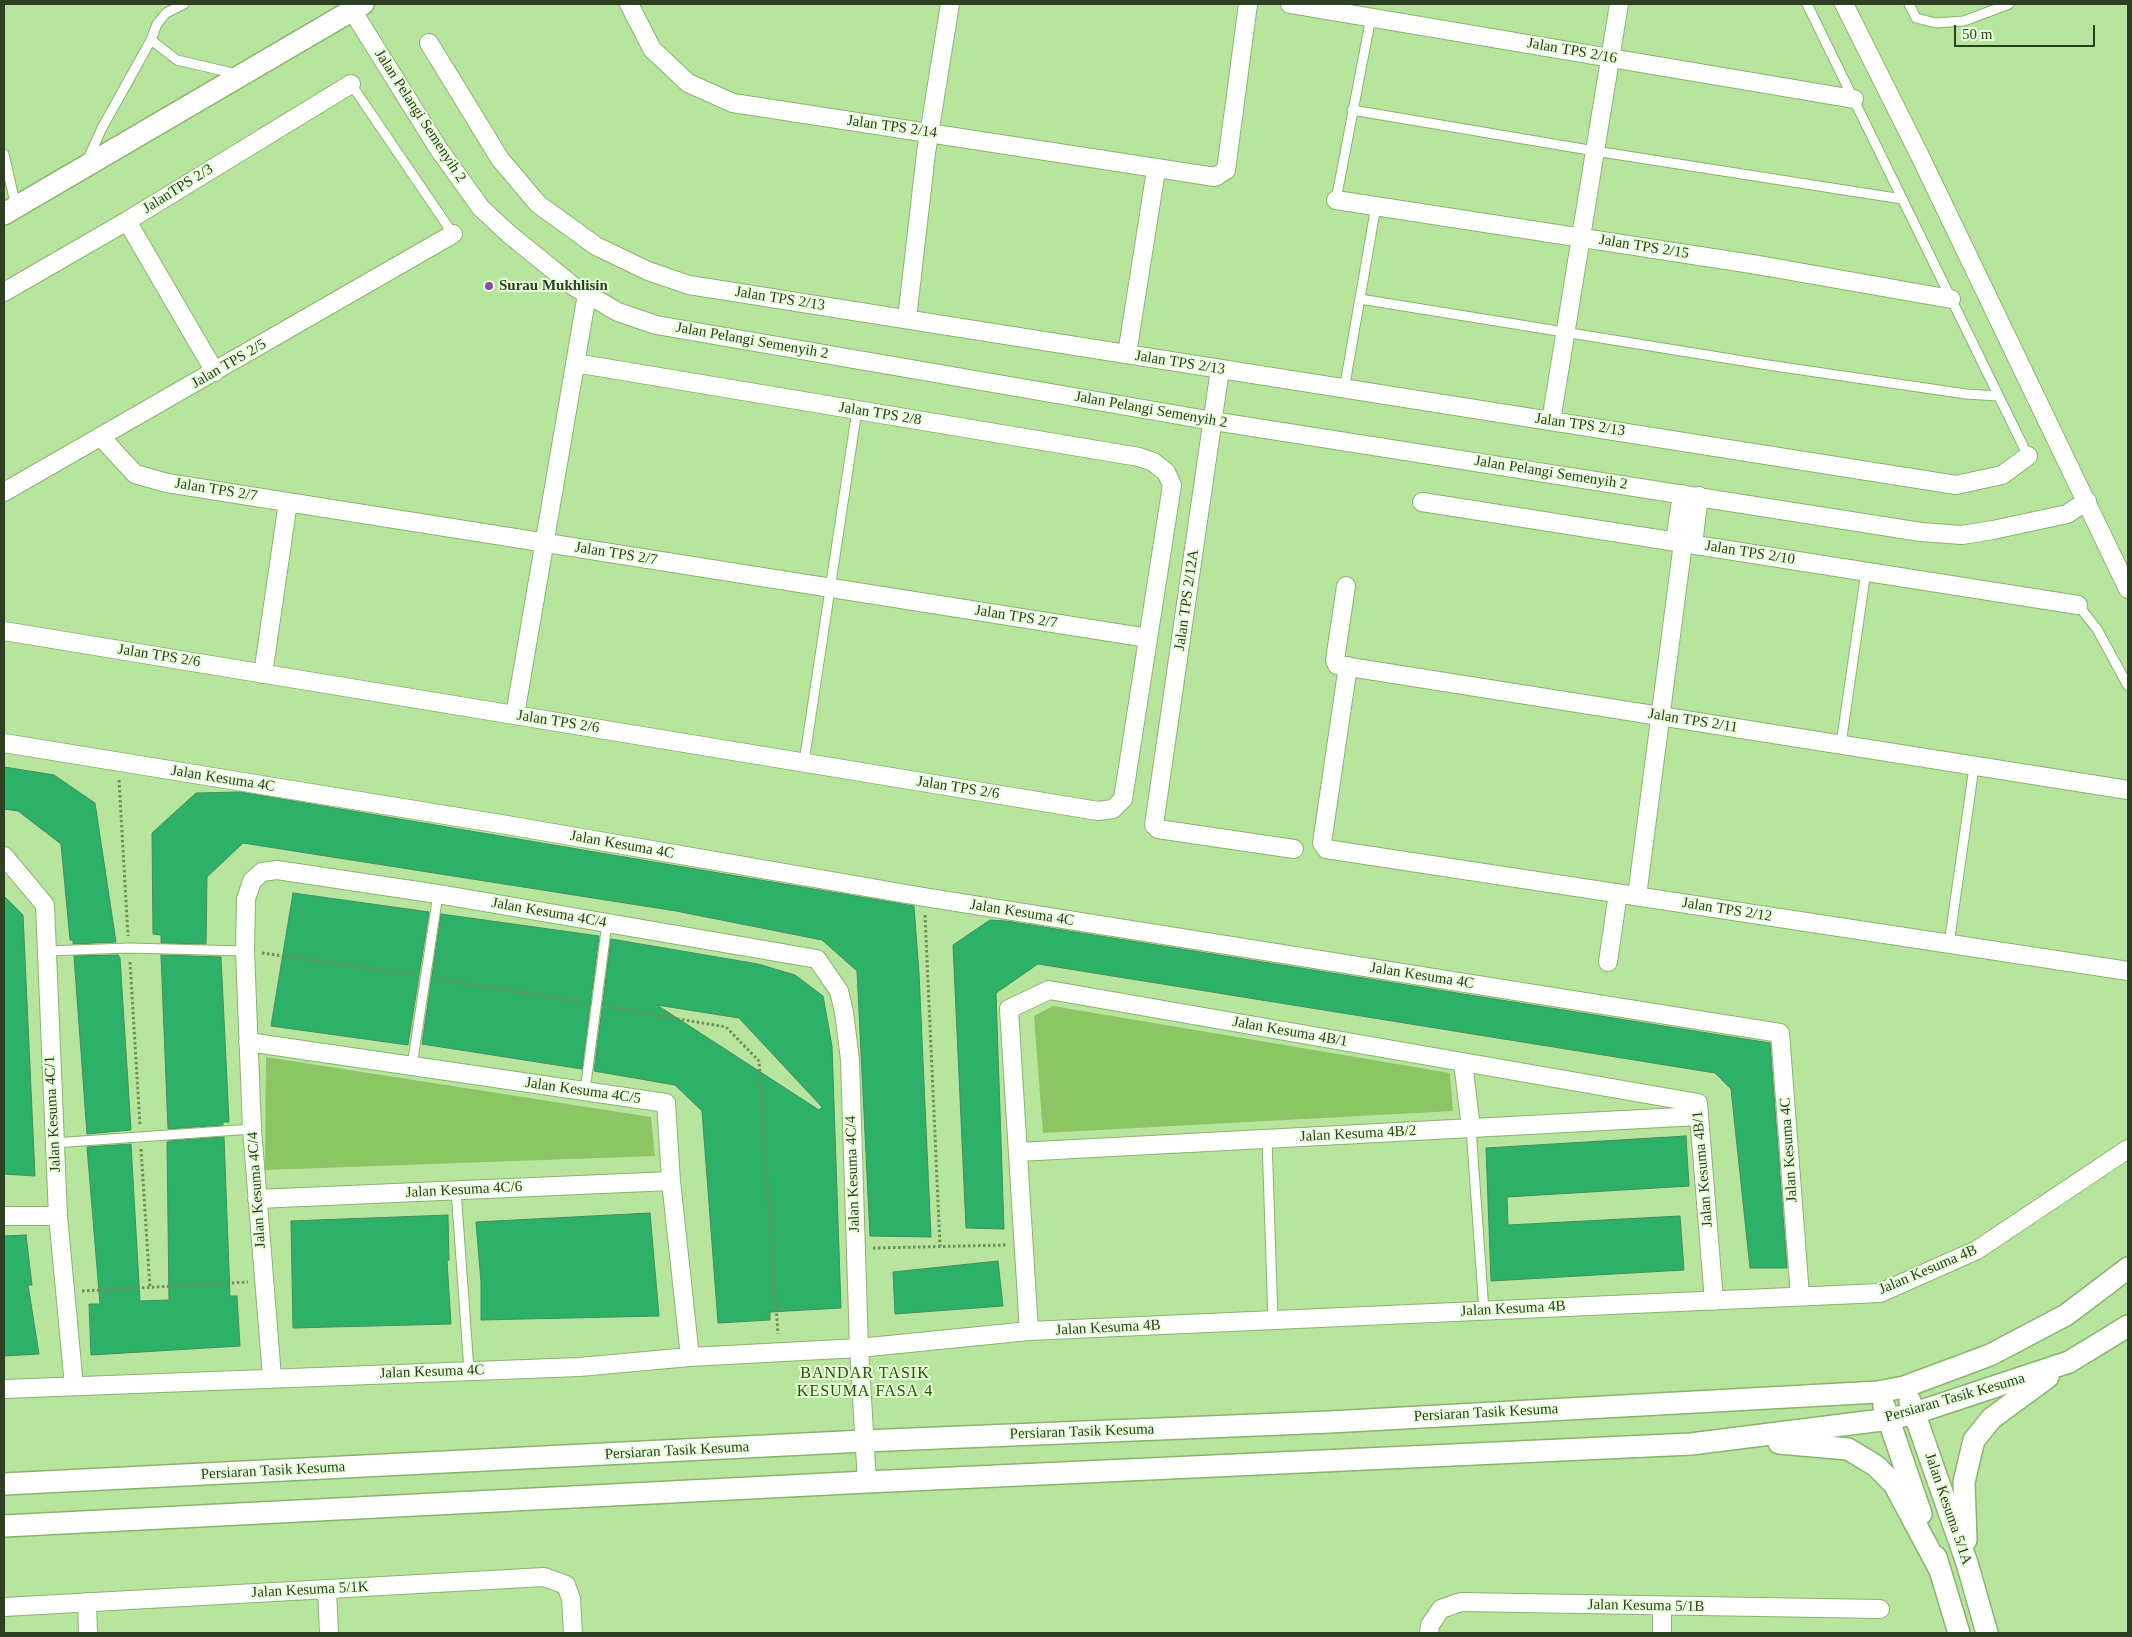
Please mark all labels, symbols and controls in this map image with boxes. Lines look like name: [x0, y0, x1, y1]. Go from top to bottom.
scale bar: [1957, 15, 2098, 47]
text: 50 m: [1962, 26, 1992, 42]
street label: Jalan TPS 2/16: [1526, 34, 1618, 68]
street label: Jalan Pelangi Semenyih 2: [370, 46, 470, 186]
street label: Jalan TPS 2/14: [846, 112, 938, 142]
street label: JalanTPS 2/3: [139, 160, 217, 218]
street label: Jalan TPS 2/15: [1598, 231, 1690, 263]
place label: Surau Mukhlisin: [499, 277, 608, 295]
marker: Surau Mukhlisin: [483, 280, 495, 292]
street label: Jalan TPS 2/13: [734, 283, 826, 315]
street label: Jalan Pelangi Semenyih 2: [674, 319, 830, 363]
street label: Jalan TPS 2/5: [188, 335, 270, 393]
street label: Jalan TPS 2/13: [1134, 347, 1226, 379]
street label: Jalan Pelangi Semenyih 2: [1073, 388, 1229, 432]
street label: Jalan TPS 2/8: [837, 399, 923, 429]
street label: Jalan TPS 2/13: [1534, 410, 1626, 440]
street label: Jalan Pelangi Semenyih 2: [1473, 452, 1629, 494]
street label: Jalan TPS 2/7: [173, 475, 259, 505]
street label: Jalan TPS 2/10: [1704, 537, 1796, 569]
street label: Jalan TPS 2/7: [573, 539, 659, 569]
street label: Jalan TPS 2/12A: [1171, 548, 1203, 652]
street label: Jalan TPS 2/7: [973, 602, 1059, 632]
street label: Jalan TPS 2/6: [116, 641, 202, 671]
street label: Jalan TPS 2/11: [1647, 705, 1739, 737]
street label: Jalan TPS 2/6: [515, 707, 601, 737]
street label: Jalan Kesuma 4C: [170, 762, 276, 796]
street label: Jalan TPS 2/6: [915, 773, 1001, 803]
street label: Jalan Kesuma 4C: [569, 827, 675, 863]
street label: Jalan Kesuma 4C/4: [490, 894, 608, 932]
street label: Jalan TPS 2/12: [1681, 894, 1773, 926]
street label: Jalan Kesuma 4C: [969, 896, 1075, 930]
street label: Jalan Kesuma 4C: [1369, 959, 1475, 993]
street label: Jalan Kesuma 4B/1: [1231, 1013, 1349, 1051]
street label: Jalan Kesuma 4C/1: [41, 1055, 65, 1173]
street label: Jalan Kesuma 4C/5: [524, 1074, 642, 1108]
street label: Jalan Kesuma 4C: [1776, 1097, 1802, 1203]
street label: Jalan Kesuma 4B/1: [1689, 1110, 1717, 1228]
street label: Jalan Kesuma 4C/4: [842, 1115, 864, 1233]
street label: Jalan Kesuma 4B/2: [1299, 1122, 1417, 1146]
street label: Jalan Kesuma 4C/4: [244, 1131, 270, 1249]
street label: Jalan Kesuma 4C/6: [405, 1178, 523, 1202]
street label: Jalan Kesuma 4B: [1876, 1241, 1980, 1299]
street label: Jalan Kesuma 4B: [1460, 1297, 1566, 1321]
street label: Jalan Kesuma 4B: [1055, 1316, 1161, 1340]
street label: Jalan Kesuma 4C: [379, 1361, 485, 1383]
district label: BANDAR TASIK KESUMA FASA 4: [795, 1364, 935, 1402]
street label: Persiaran Tasik Kesuma: [1883, 1369, 2027, 1427]
street label: Persiaran Tasik Kesuma: [1413, 1400, 1559, 1426]
street label: Persiaran Tasik Kesuma: [1009, 1420, 1155, 1444]
street label: Persiaran Tasik Kesuma: [604, 1438, 750, 1464]
street label: Jalan Kesuma 5/1A: [1920, 1451, 1976, 1567]
street label: Persiaran Tasik Kesuma: [200, 1458, 346, 1484]
street label: Jalan Kesuma 5/1K: [251, 1578, 369, 1602]
street label: Jalan Kesuma 5/1B: [1588, 1596, 1704, 1616]

